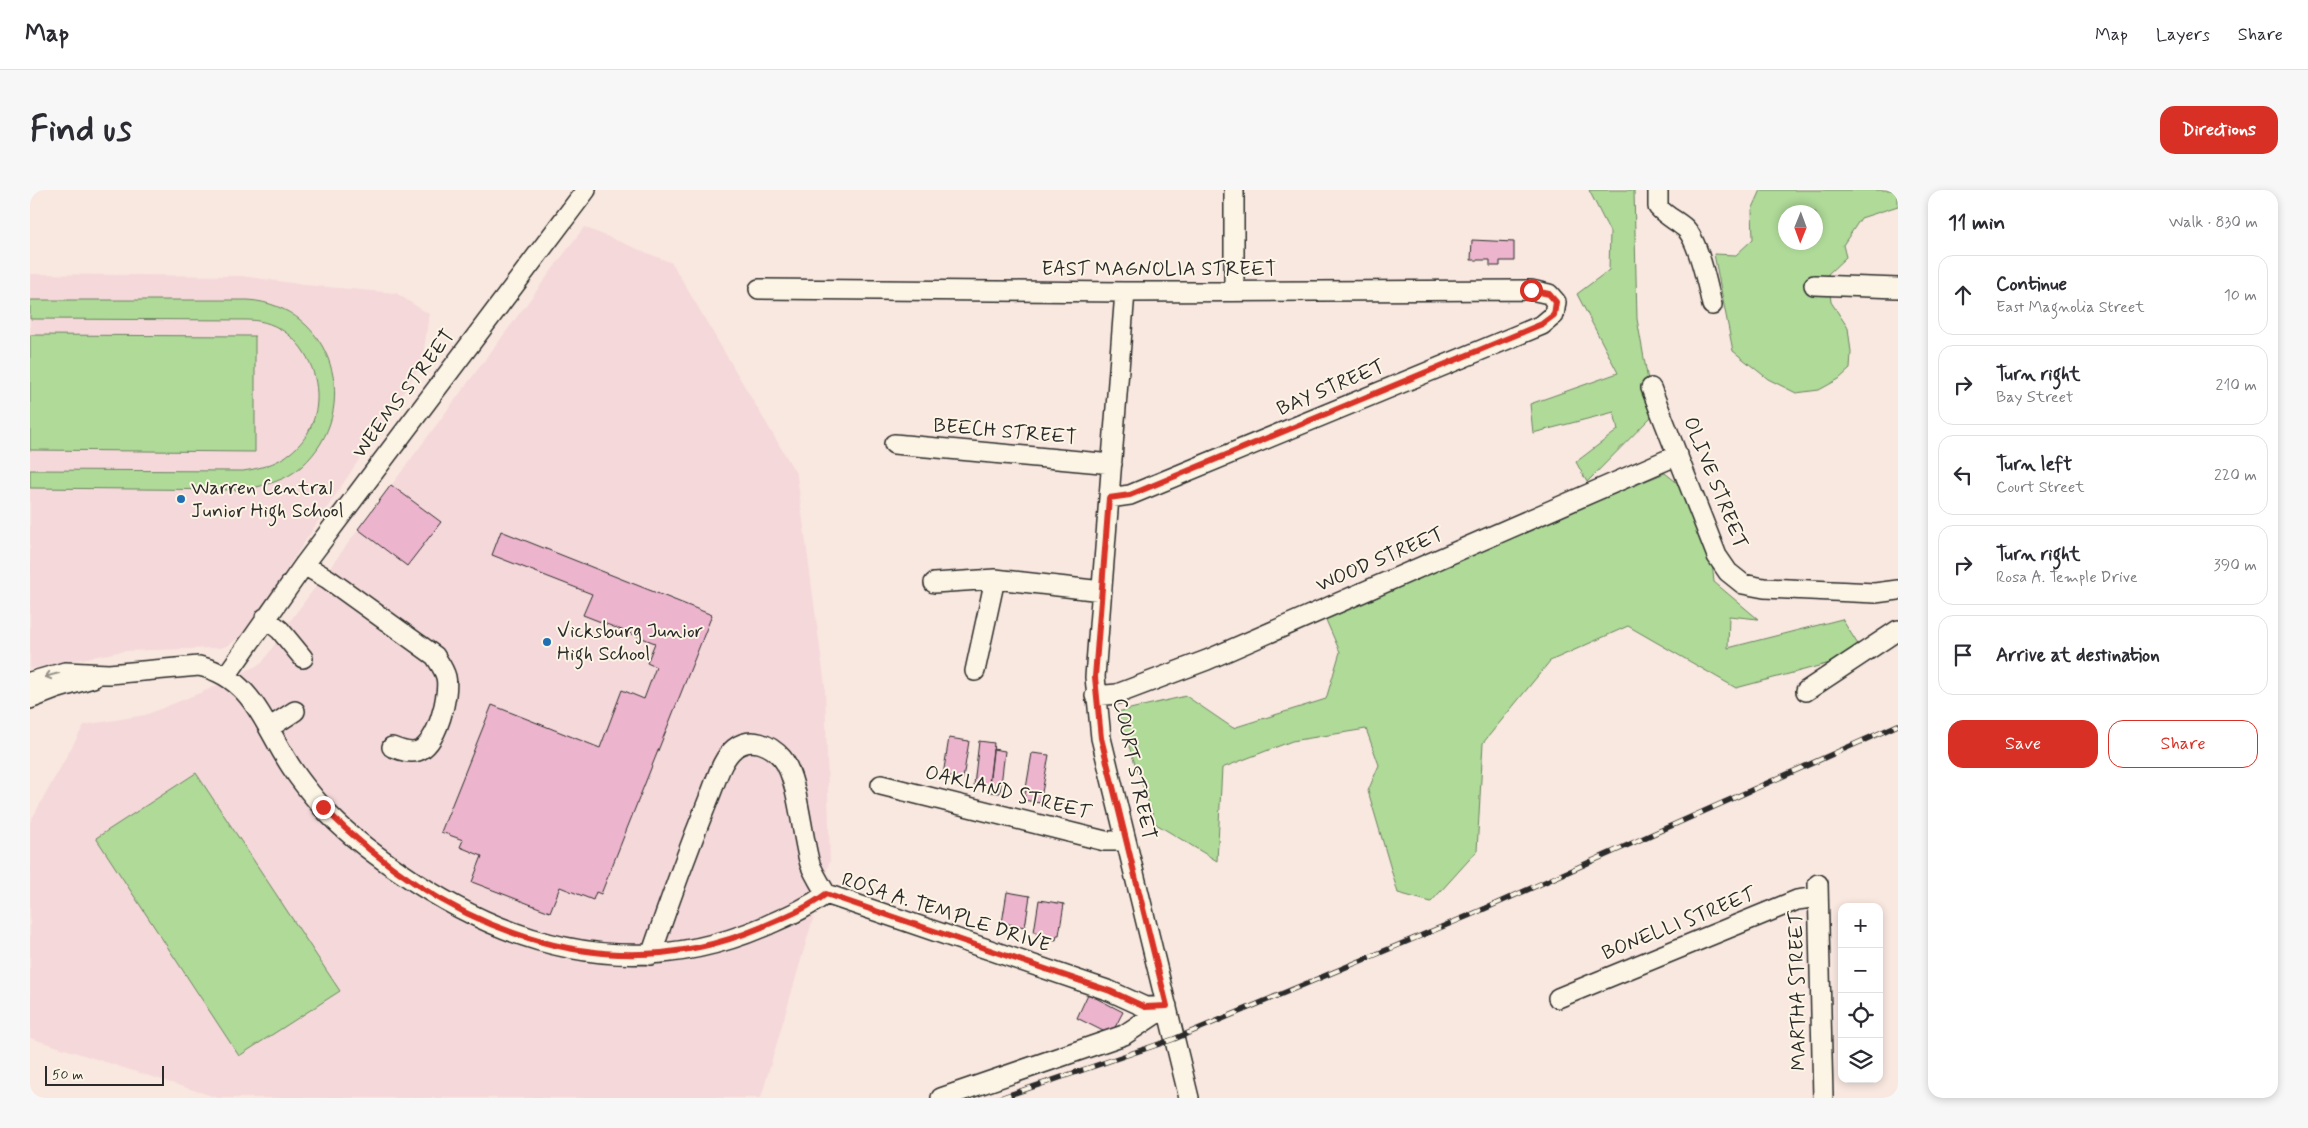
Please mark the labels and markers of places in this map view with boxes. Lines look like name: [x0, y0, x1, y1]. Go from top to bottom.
place label: Warren Central Junior High School: [191, 475, 344, 527]
marker: Warren Central Junior High School: [175, 493, 187, 505]
place label: Vicksburg Junior High School: [557, 618, 703, 670]
marker: Vicksburg Junior High School: [541, 636, 553, 648]

